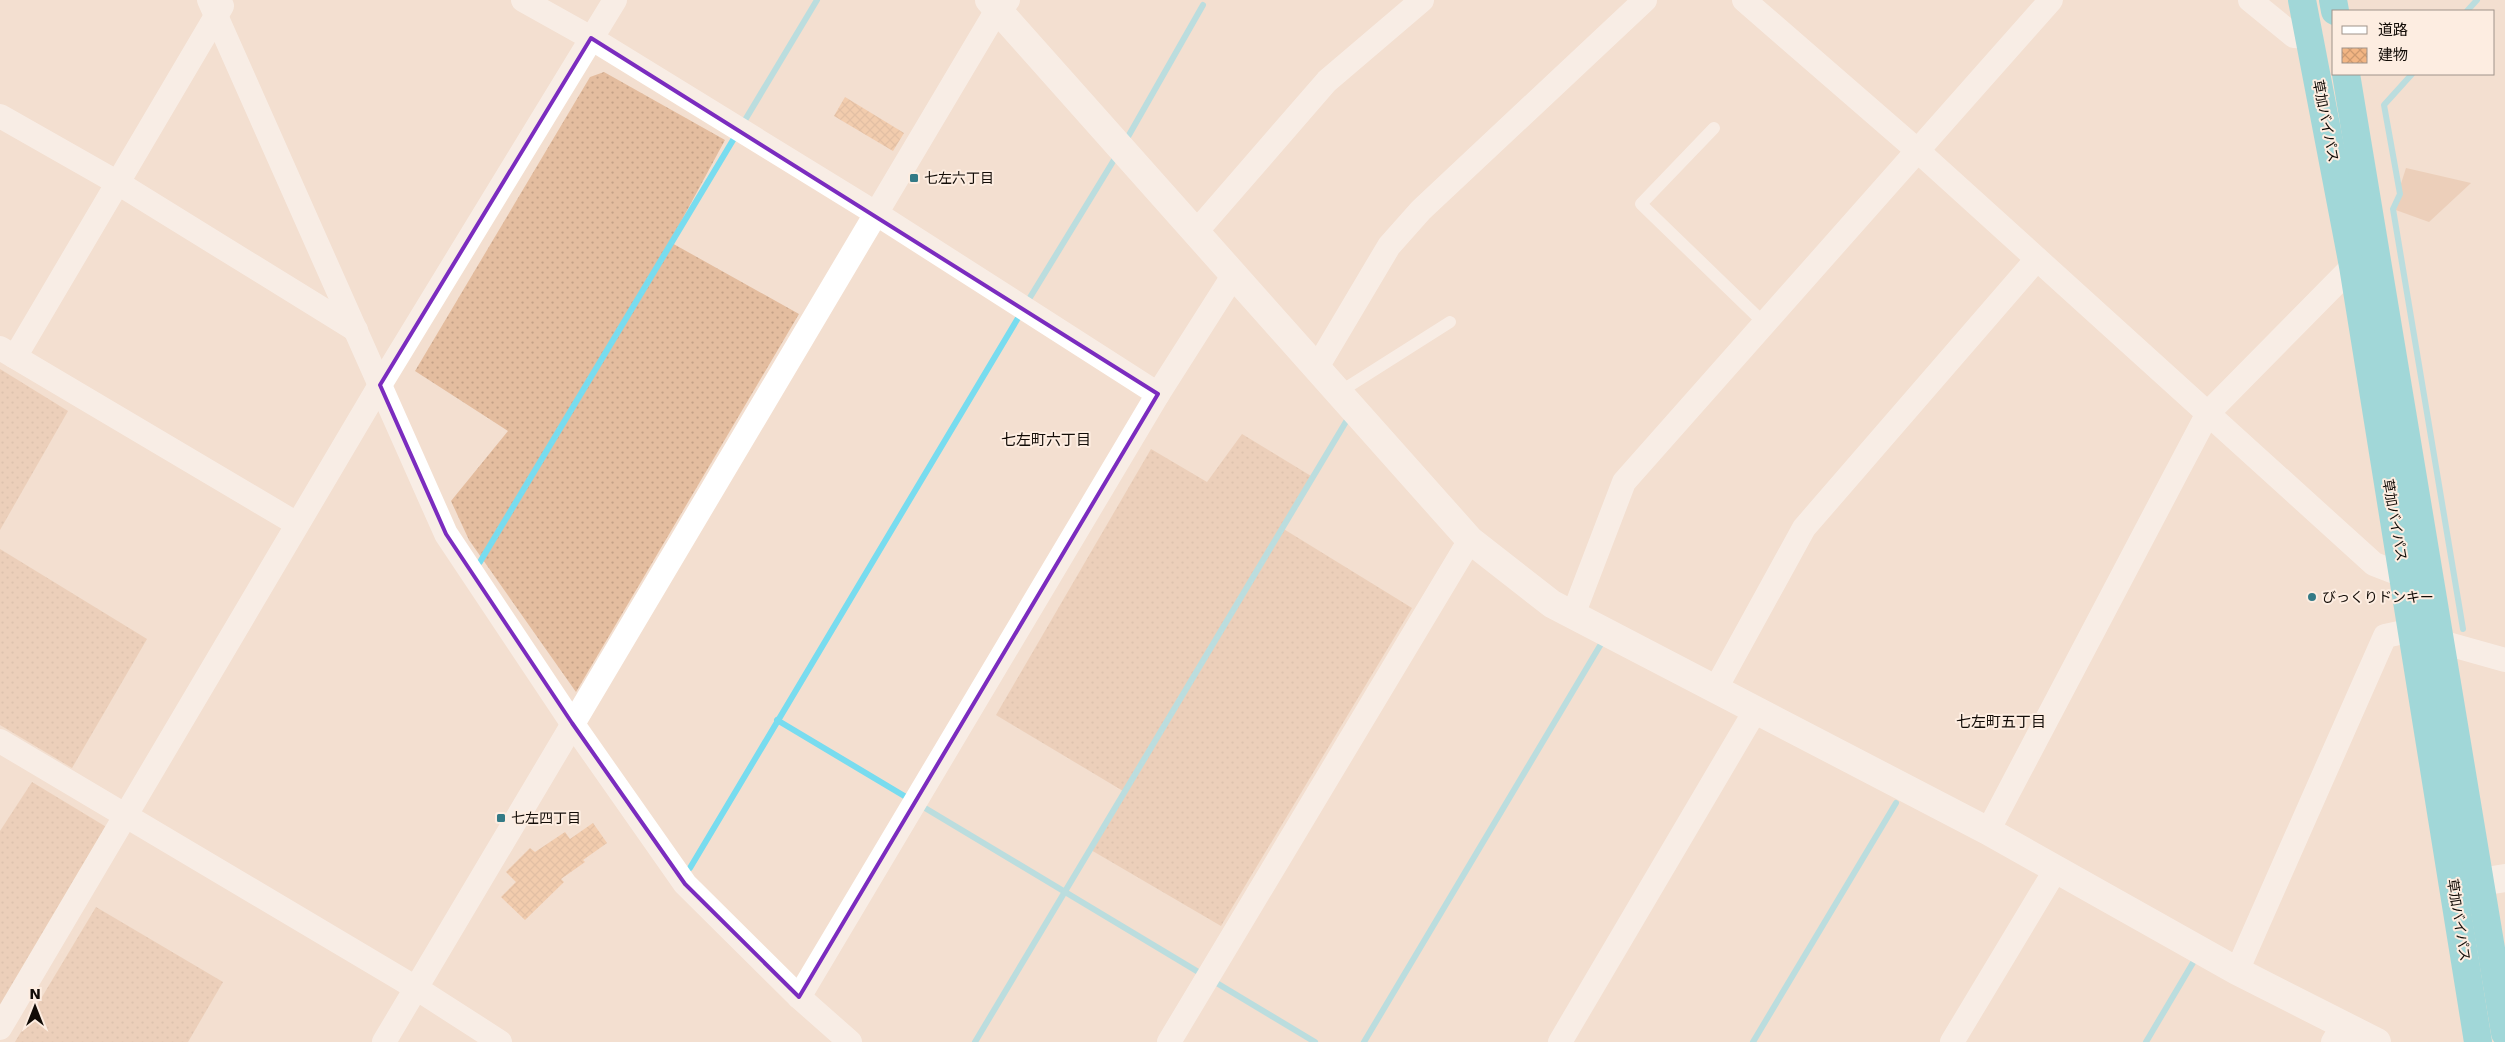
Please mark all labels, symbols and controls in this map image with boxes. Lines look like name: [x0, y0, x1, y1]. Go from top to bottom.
legend: [2332, 10, 2495, 75]
text: 道路: [2378, 21, 2408, 39]
text: 建物: [2378, 46, 2408, 64]
street label: 草加バイパス: [2310, 78, 2342, 164]
place label: 七左六丁目: [924, 170, 994, 186]
marker: 七左六丁目: [908, 172, 920, 184]
district label: 七左町六丁目: [1001, 431, 1091, 449]
street label: 草加バイパス: [2380, 477, 2410, 563]
place label: びっくりドンキー: [2322, 589, 2434, 605]
marker: びっくりドンキー: [2306, 591, 2318, 603]
district label: 七左町五丁目: [1956, 713, 2046, 731]
place label: 七左四丁目: [511, 810, 581, 826]
marker: 七左四丁目: [495, 812, 507, 824]
street label: 草加バイパス: [2445, 877, 2473, 963]
north arrow: [10, 982, 60, 1032]
text: N: [29, 986, 41, 1002]

